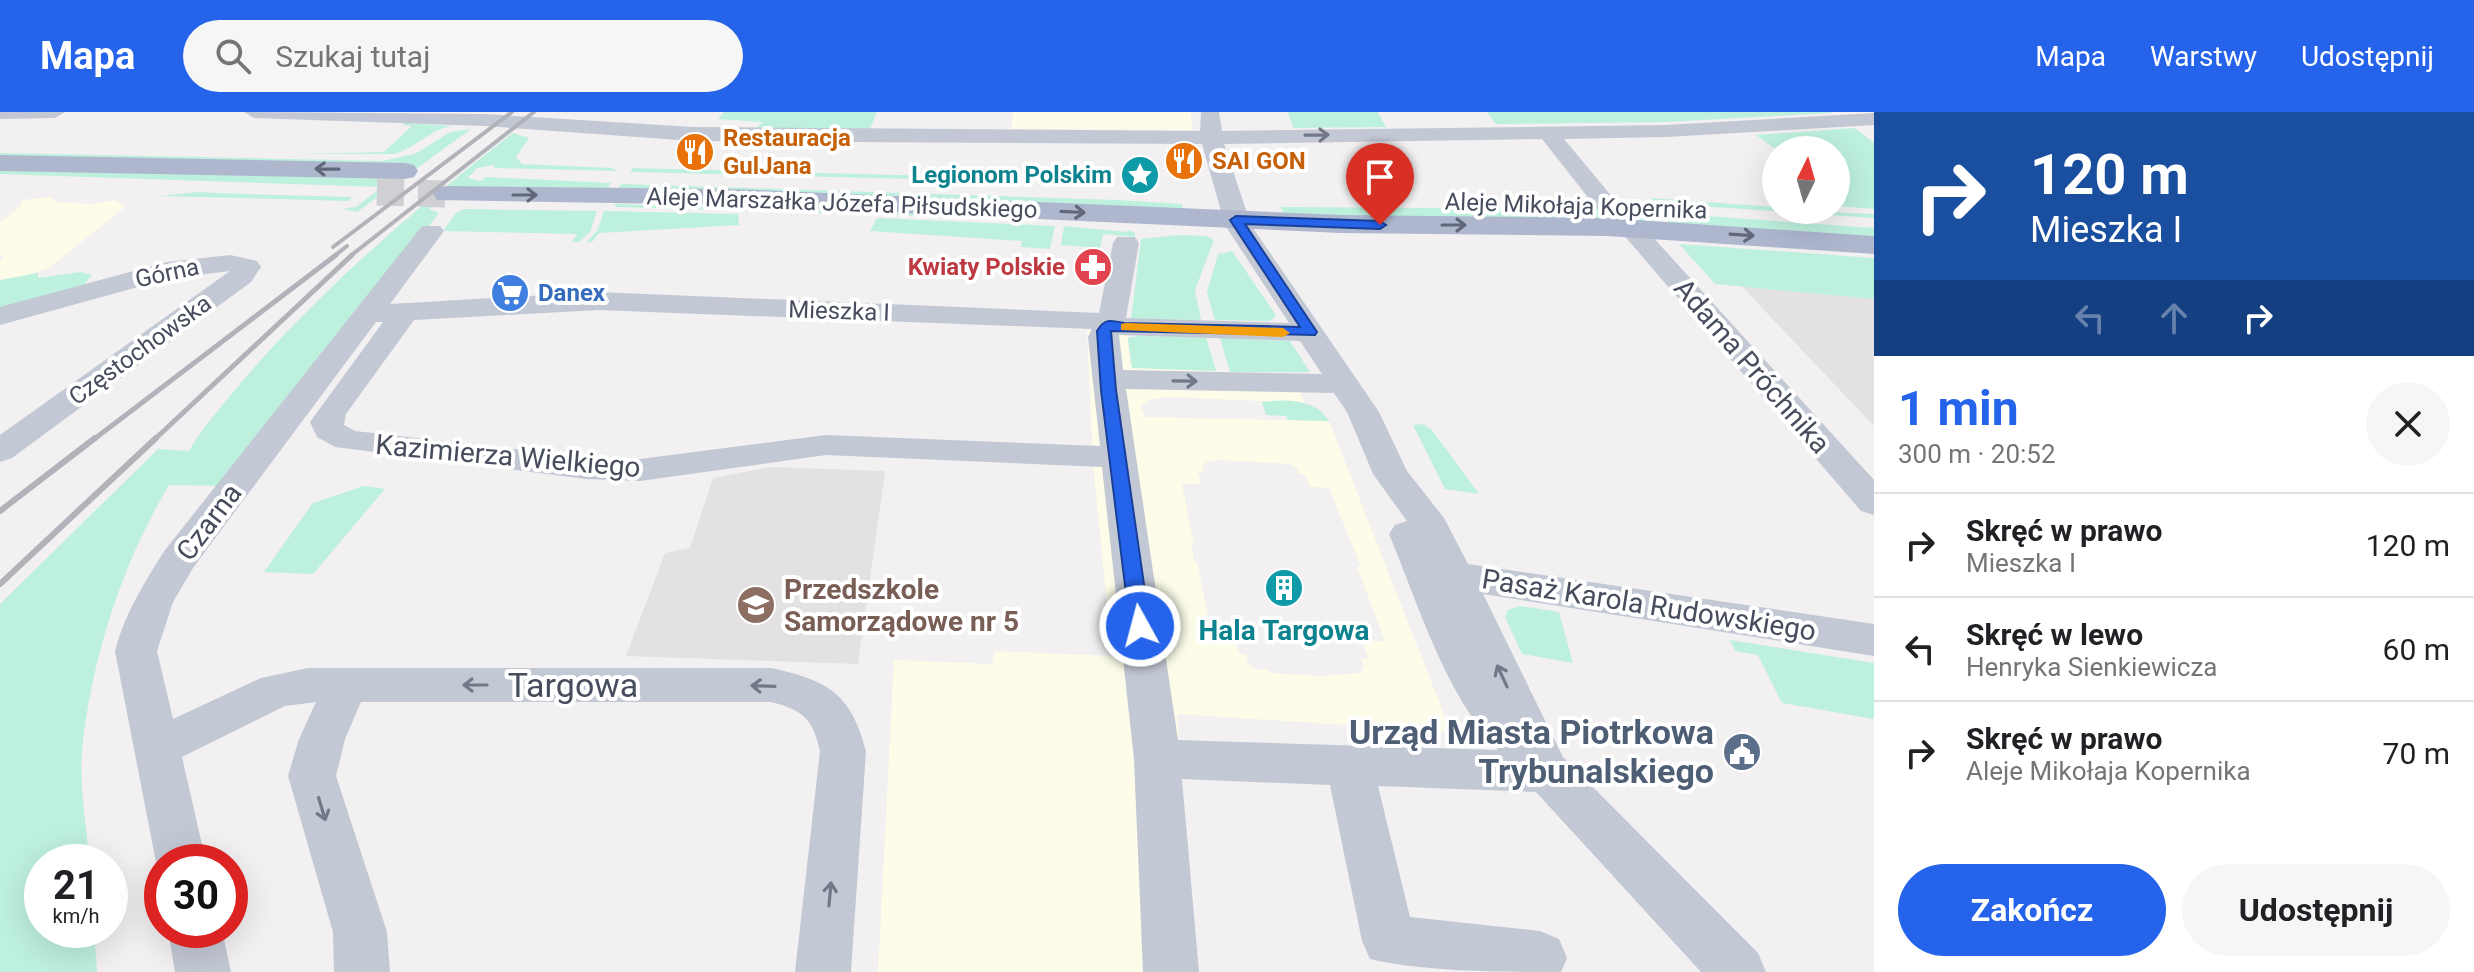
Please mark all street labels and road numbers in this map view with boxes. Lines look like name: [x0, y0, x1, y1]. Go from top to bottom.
street label: Aleje Marszałka Józefa Piłsudskiego: [646, 182, 1038, 224]
street label: Aleje Mikołaja Kopernika: [1444, 187, 1708, 225]
street label: Górna: [133, 253, 201, 293]
street label: Adama Próchnika: [1667, 272, 1837, 460]
street label: Częstochowska: [63, 289, 217, 411]
street label: Mieszka I: [788, 295, 890, 327]
street label: Kazimierza Wielkiego: [374, 428, 642, 484]
street label: Czarna: [169, 477, 249, 567]
street label: Pasaż Karola Rudowskiego: [1480, 562, 1818, 648]
street label: Targowa: [508, 665, 638, 705]

